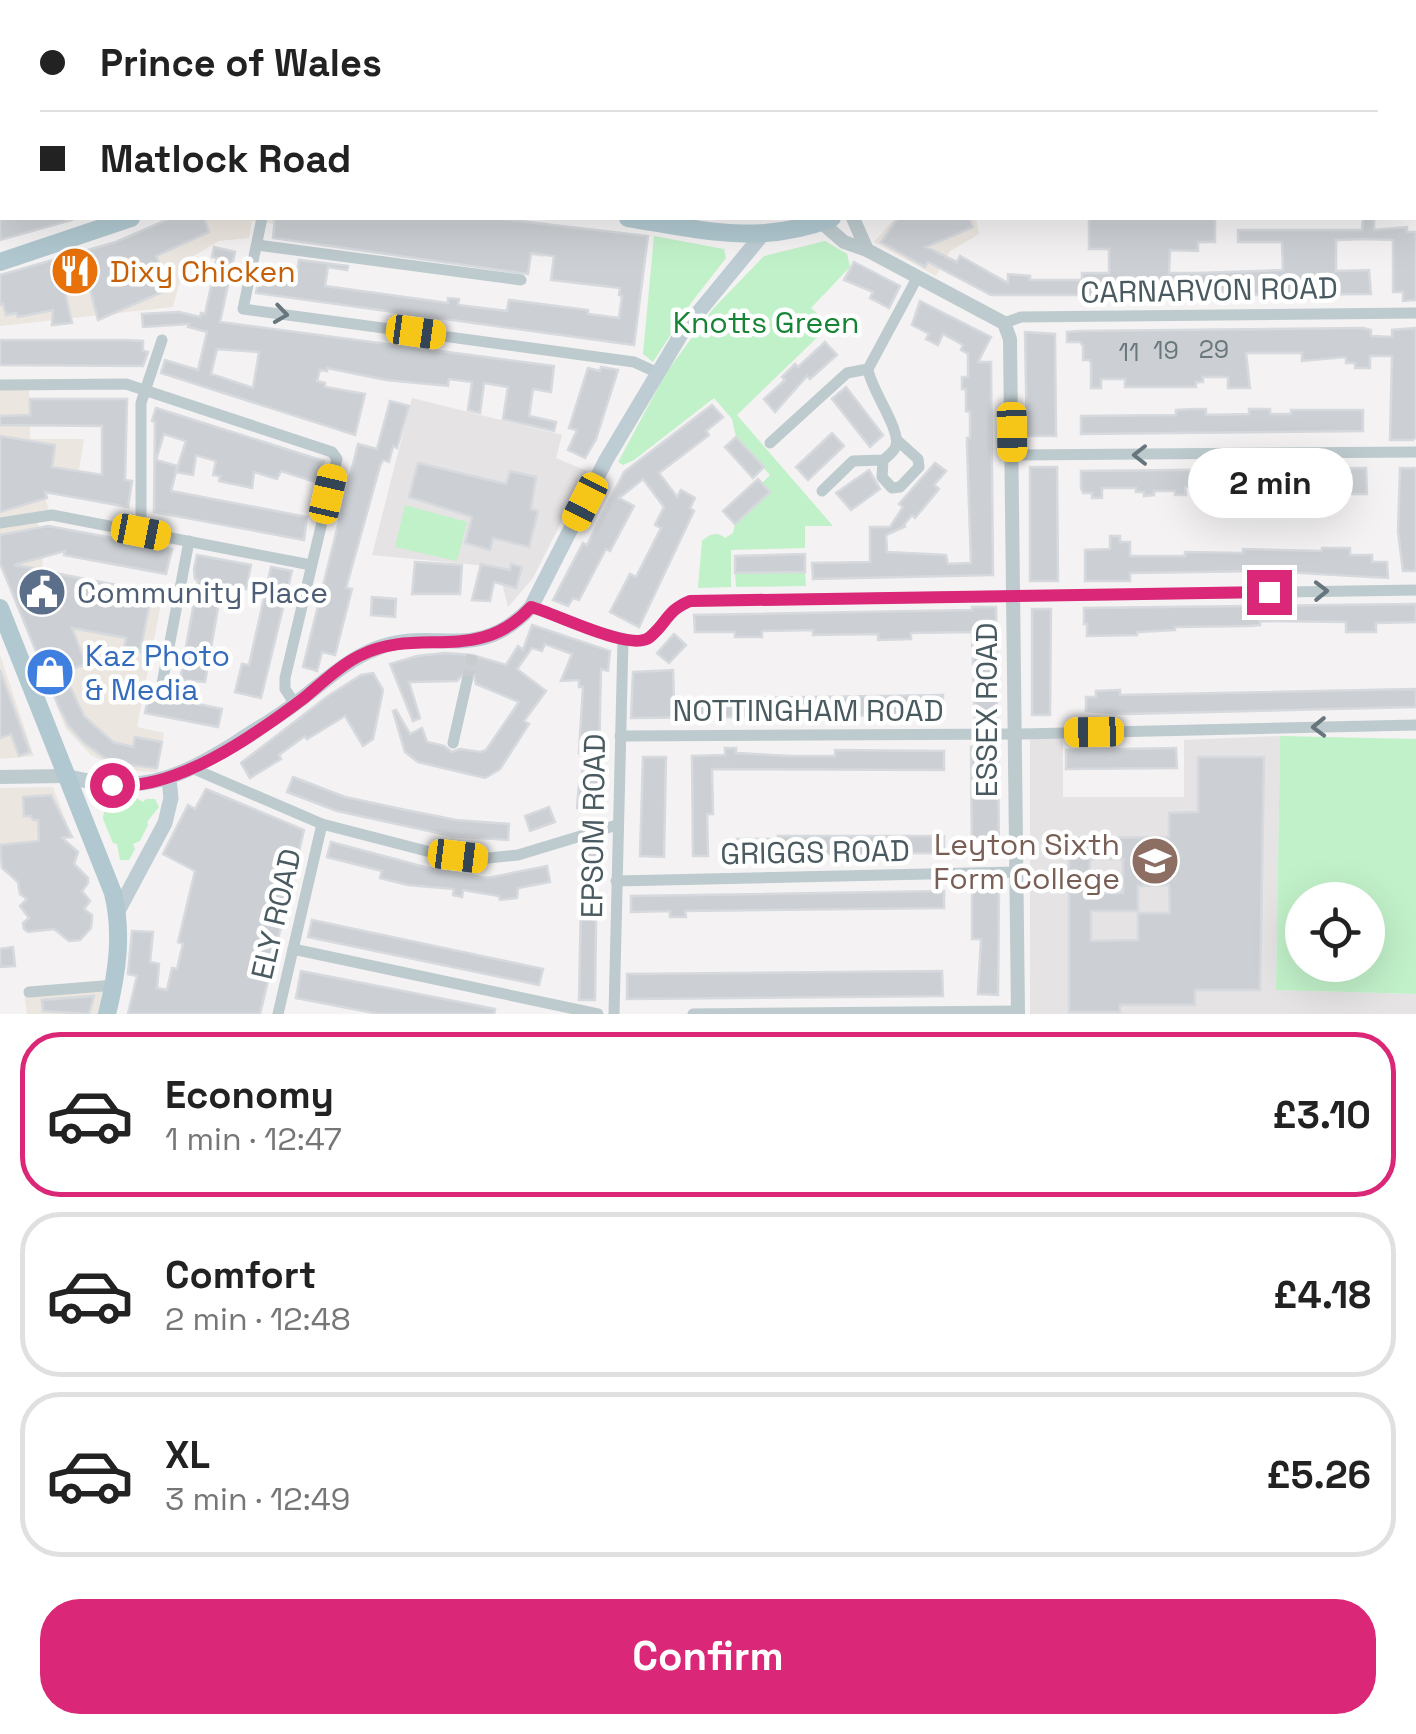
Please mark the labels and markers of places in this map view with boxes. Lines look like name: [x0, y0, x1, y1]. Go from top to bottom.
restaurant icon: Dixy Chicken: [49, 245, 101, 297]
place label: Dixy Chicken: [110, 252, 296, 291]
public building icon: Community Place: [16, 566, 68, 618]
place label: Community Place: [77, 573, 328, 612]
place label: Kaz Photo & Media: [85, 636, 230, 709]
shop icon: Kaz Photo & Media: [24, 646, 76, 698]
place label: Leyton Sixth Form College: [933, 825, 1120, 898]
school or university icon: Leyton Sixth Form College: [1129, 835, 1181, 887]

